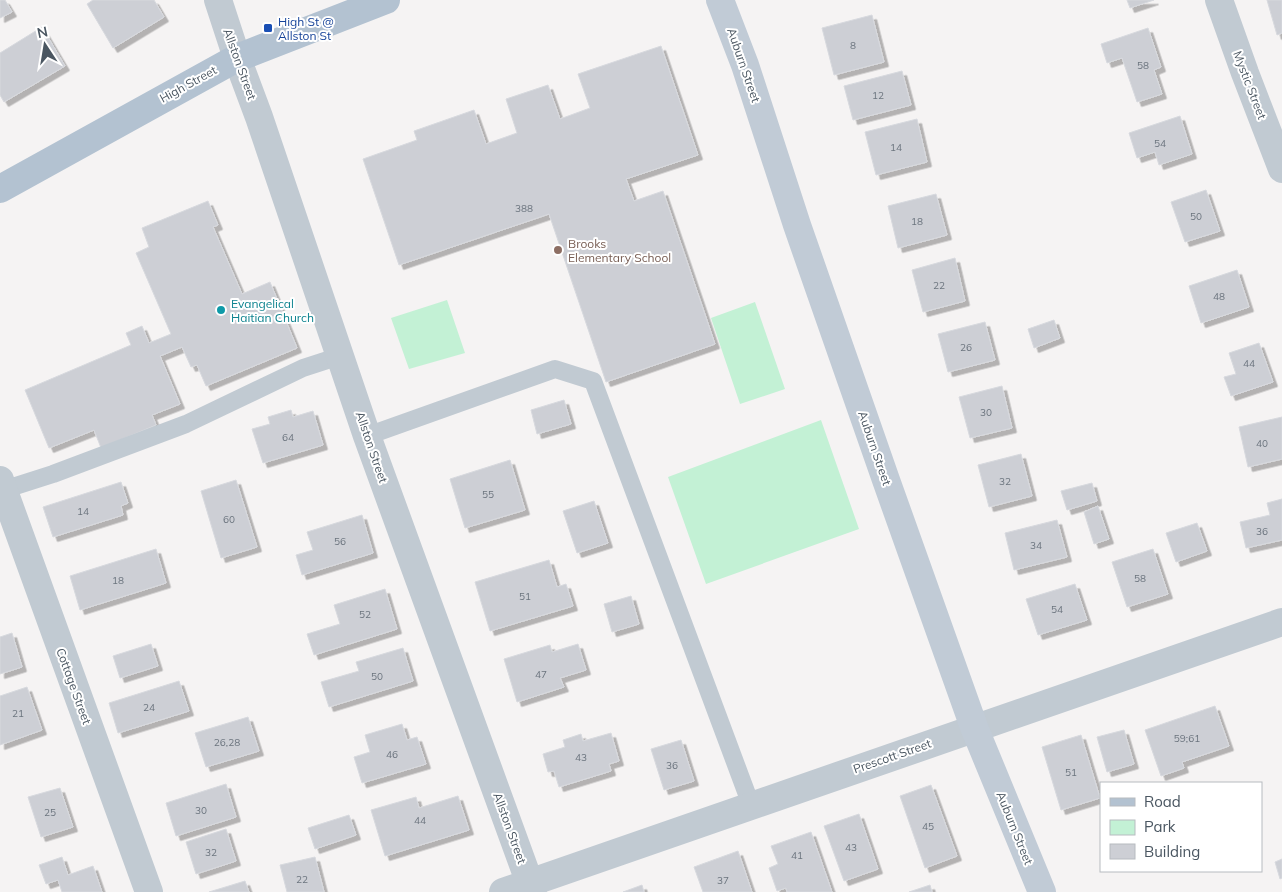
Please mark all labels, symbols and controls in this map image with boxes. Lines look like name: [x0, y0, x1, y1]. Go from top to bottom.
place label: High St @ Allston St: [278, 14, 334, 43]
north arrow: [20, 20, 70, 70]
text: N: [35, 22, 49, 42]
marker: High St @ Allston St: [262, 22, 274, 34]
street label: Allston Street: [220, 26, 260, 102]
street label: Auburn Street: [724, 26, 764, 104]
house number: 8: [850, 39, 856, 52]
street label: Mystic Street: [1230, 49, 1270, 121]
house number: 58: [1137, 59, 1149, 72]
street label: High Street: [157, 62, 219, 106]
house number: 12: [872, 89, 884, 102]
house number: 54: [1154, 137, 1166, 150]
house number: 14: [890, 141, 902, 154]
house number: 388: [515, 202, 533, 215]
house number: 50: [1190, 210, 1202, 223]
house number: 18: [911, 215, 923, 228]
place label: Brooks Elementary School: [568, 236, 671, 265]
marker: Brooks Elementary School: [552, 244, 564, 256]
house number: 22: [933, 279, 945, 292]
house number: 48: [1213, 290, 1225, 303]
place label: Evangelical Haitian Church: [231, 296, 314, 325]
marker: Evangelical Haitian Church: [215, 304, 227, 316]
house number: 26: [960, 341, 972, 354]
house number: 44: [1243, 357, 1255, 370]
house number: 30: [980, 406, 992, 419]
street label: Allston Street: [353, 409, 391, 485]
street label: Auburn Street: [855, 409, 895, 487]
house number: 64: [282, 431, 294, 444]
house number: 40: [1256, 437, 1268, 450]
house number: 32: [999, 475, 1011, 488]
house number: 55: [482, 488, 494, 501]
house number: 14: [77, 505, 89, 518]
house number: 60: [223, 513, 235, 526]
house number: 36: [1256, 525, 1268, 538]
house number: 56: [334, 535, 346, 548]
house number: 34: [1030, 539, 1042, 552]
house number: 58: [1134, 572, 1146, 585]
house number: 18: [112, 574, 124, 587]
house number: 51: [519, 590, 531, 603]
house number: 54: [1051, 603, 1063, 616]
house number: 52: [359, 608, 371, 621]
street label: Cottage Street: [53, 646, 95, 726]
house number: 47: [535, 668, 547, 681]
house number: 50: [371, 670, 383, 683]
house number: 24: [143, 701, 155, 714]
house number: 21: [12, 707, 24, 720]
house number: 59;61: [1174, 732, 1200, 745]
house number: 26,28: [214, 736, 240, 749]
street label: Prescott Street: [851, 736, 933, 776]
house number: 46: [386, 748, 398, 761]
house number: 43: [575, 751, 587, 764]
house number: 36: [666, 759, 678, 772]
house number: 51: [1065, 766, 1077, 779]
legend: [1100, 782, 1262, 872]
street label: Auburn Street: [994, 789, 1036, 867]
street label: Allston Street: [490, 790, 530, 866]
text: Road: [1144, 792, 1181, 811]
house number: 30: [195, 804, 207, 817]
house number: 25: [44, 806, 56, 819]
house number: 44: [414, 814, 426, 827]
text: Park: [1144, 817, 1176, 836]
house number: 45: [922, 820, 934, 833]
house number: 43: [845, 841, 857, 854]
text: Building: [1144, 842, 1200, 861]
house number: 32: [205, 846, 217, 859]
house number: 41: [791, 849, 803, 862]
house number: 22: [296, 873, 308, 886]
house number: 37: [717, 874, 729, 887]

